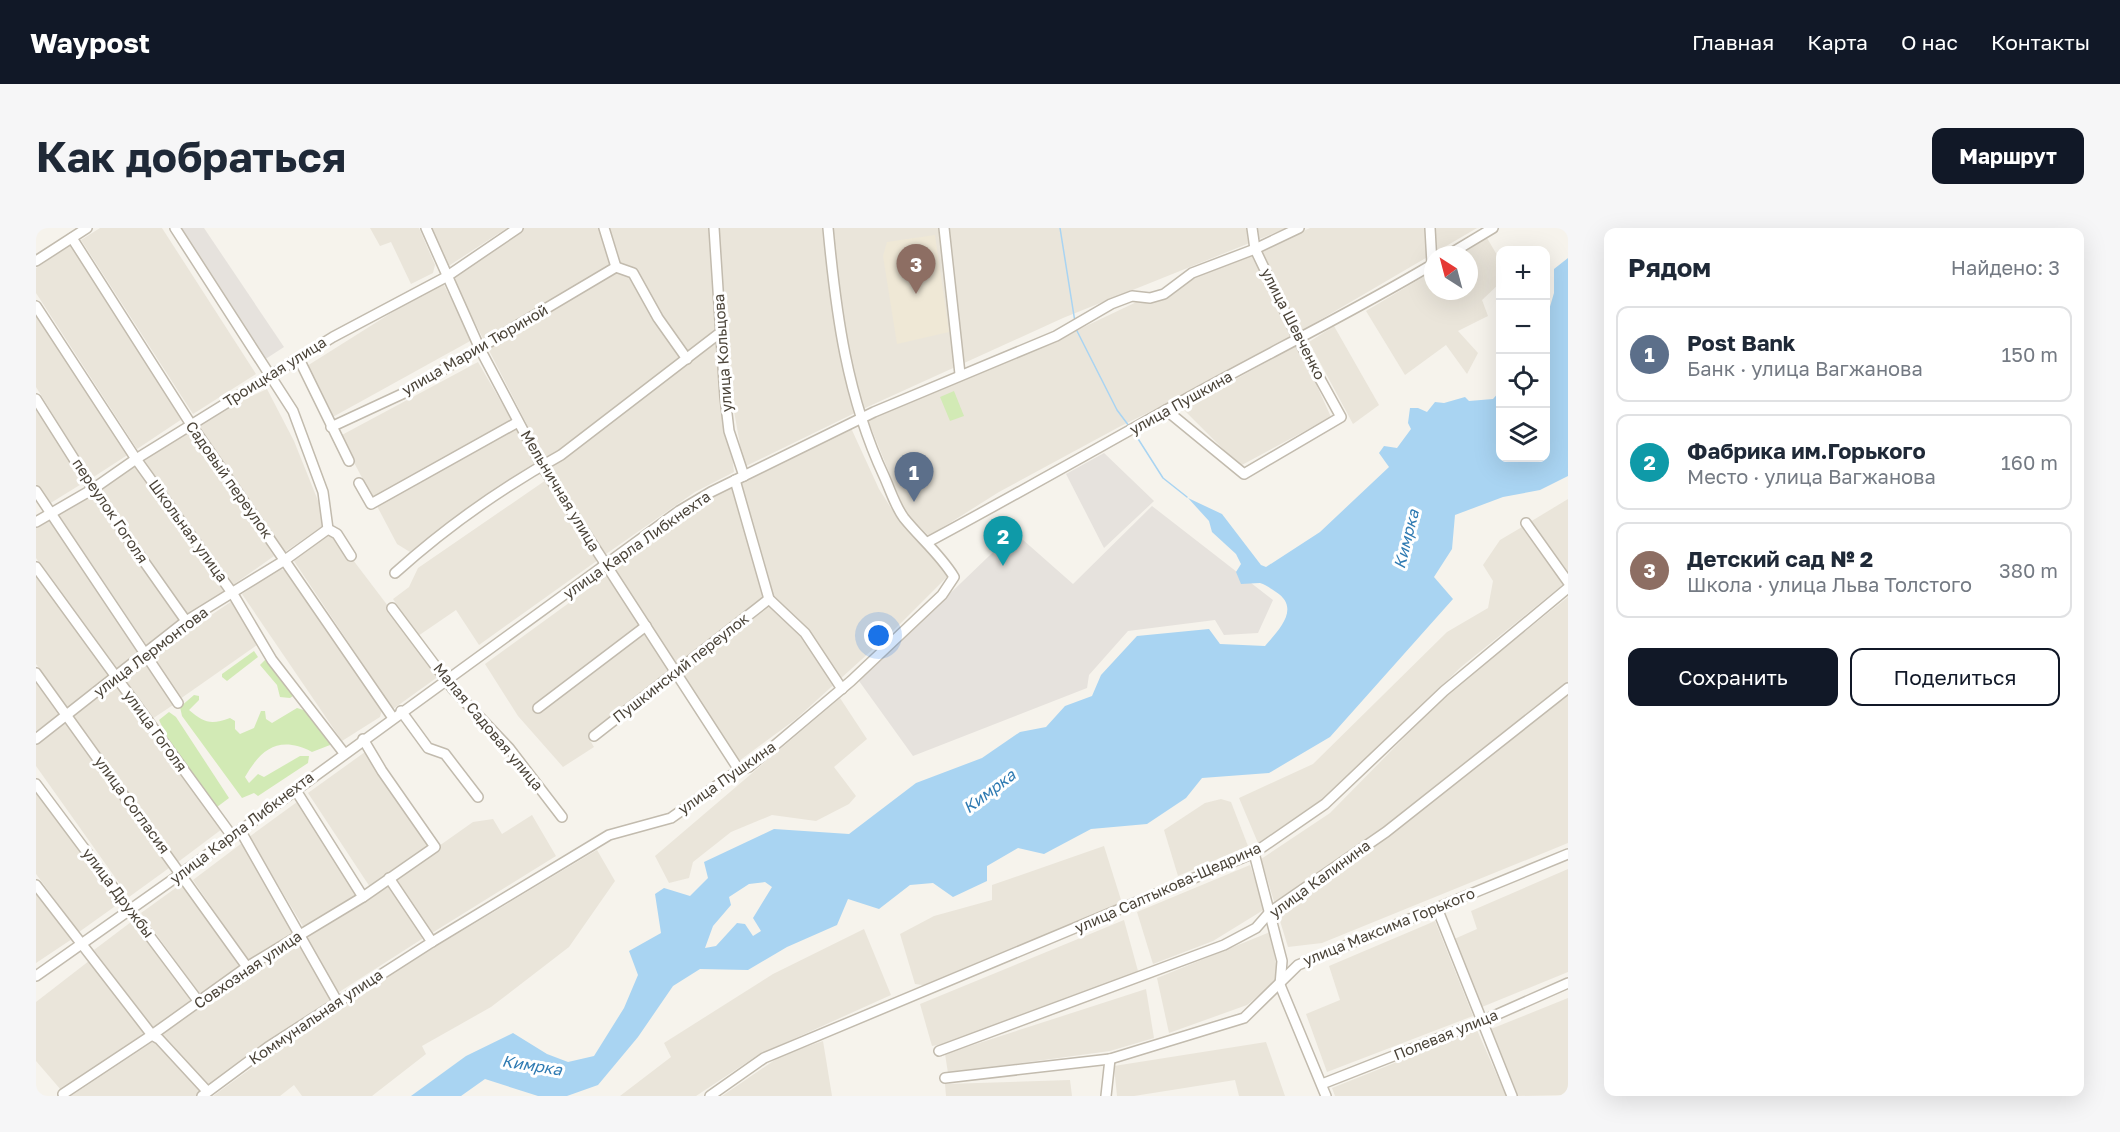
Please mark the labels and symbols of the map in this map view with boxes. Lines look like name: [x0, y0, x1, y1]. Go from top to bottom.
pin: 3: [896, 244, 936, 294]
north arrow: [1424, 246, 1478, 300]
street label: улица Шевченко: [1258, 265, 1330, 382]
street label: улица Кольцова: [709, 293, 735, 413]
street label: улица Марии Тюриной: [398, 300, 551, 398]
street label: Троицкая улица: [220, 332, 329, 410]
street label: улица Пушкина: [1126, 366, 1235, 438]
street label: Садовый переулок: [183, 417, 277, 542]
street label: Мельничная улица: [517, 426, 604, 555]
pin: 1: [894, 452, 934, 502]
street label: переулок Гоголя: [69, 455, 152, 566]
street label: Школьная улица: [146, 476, 232, 585]
street label: улица Карла Либкнехта: [559, 487, 713, 602]
water label: Кимрка: [1389, 506, 1423, 571]
pin: 2: [984, 516, 1022, 566]
street label: улица Лермонтова: [90, 602, 211, 700]
street label: Пушкинский переулок: [609, 608, 752, 726]
your location: [864, 621, 893, 650]
street label: Малая Садовая улица: [430, 659, 547, 794]
street label: улица Гоголя: [120, 686, 191, 775]
street label: улица Пушкина: [674, 737, 779, 818]
street label: улица Согласия: [91, 752, 174, 857]
water label: Кимрка: [959, 764, 1020, 817]
street label: улица Карла Либкнехта: [166, 767, 317, 887]
street label: улица Калинина: [1265, 836, 1373, 921]
street label: улица Салтыкова-Щедрина: [1072, 838, 1263, 936]
street label: улица Дружбы: [79, 844, 158, 941]
street label: улица Максима Горького: [1300, 883, 1477, 969]
street label: Совхозная улица: [190, 926, 305, 1012]
street label: Коммунальная улица: [245, 965, 386, 1068]
street label: Полевая улица: [1391, 1005, 1500, 1063]
water label: Кимрка: [501, 1050, 564, 1080]

